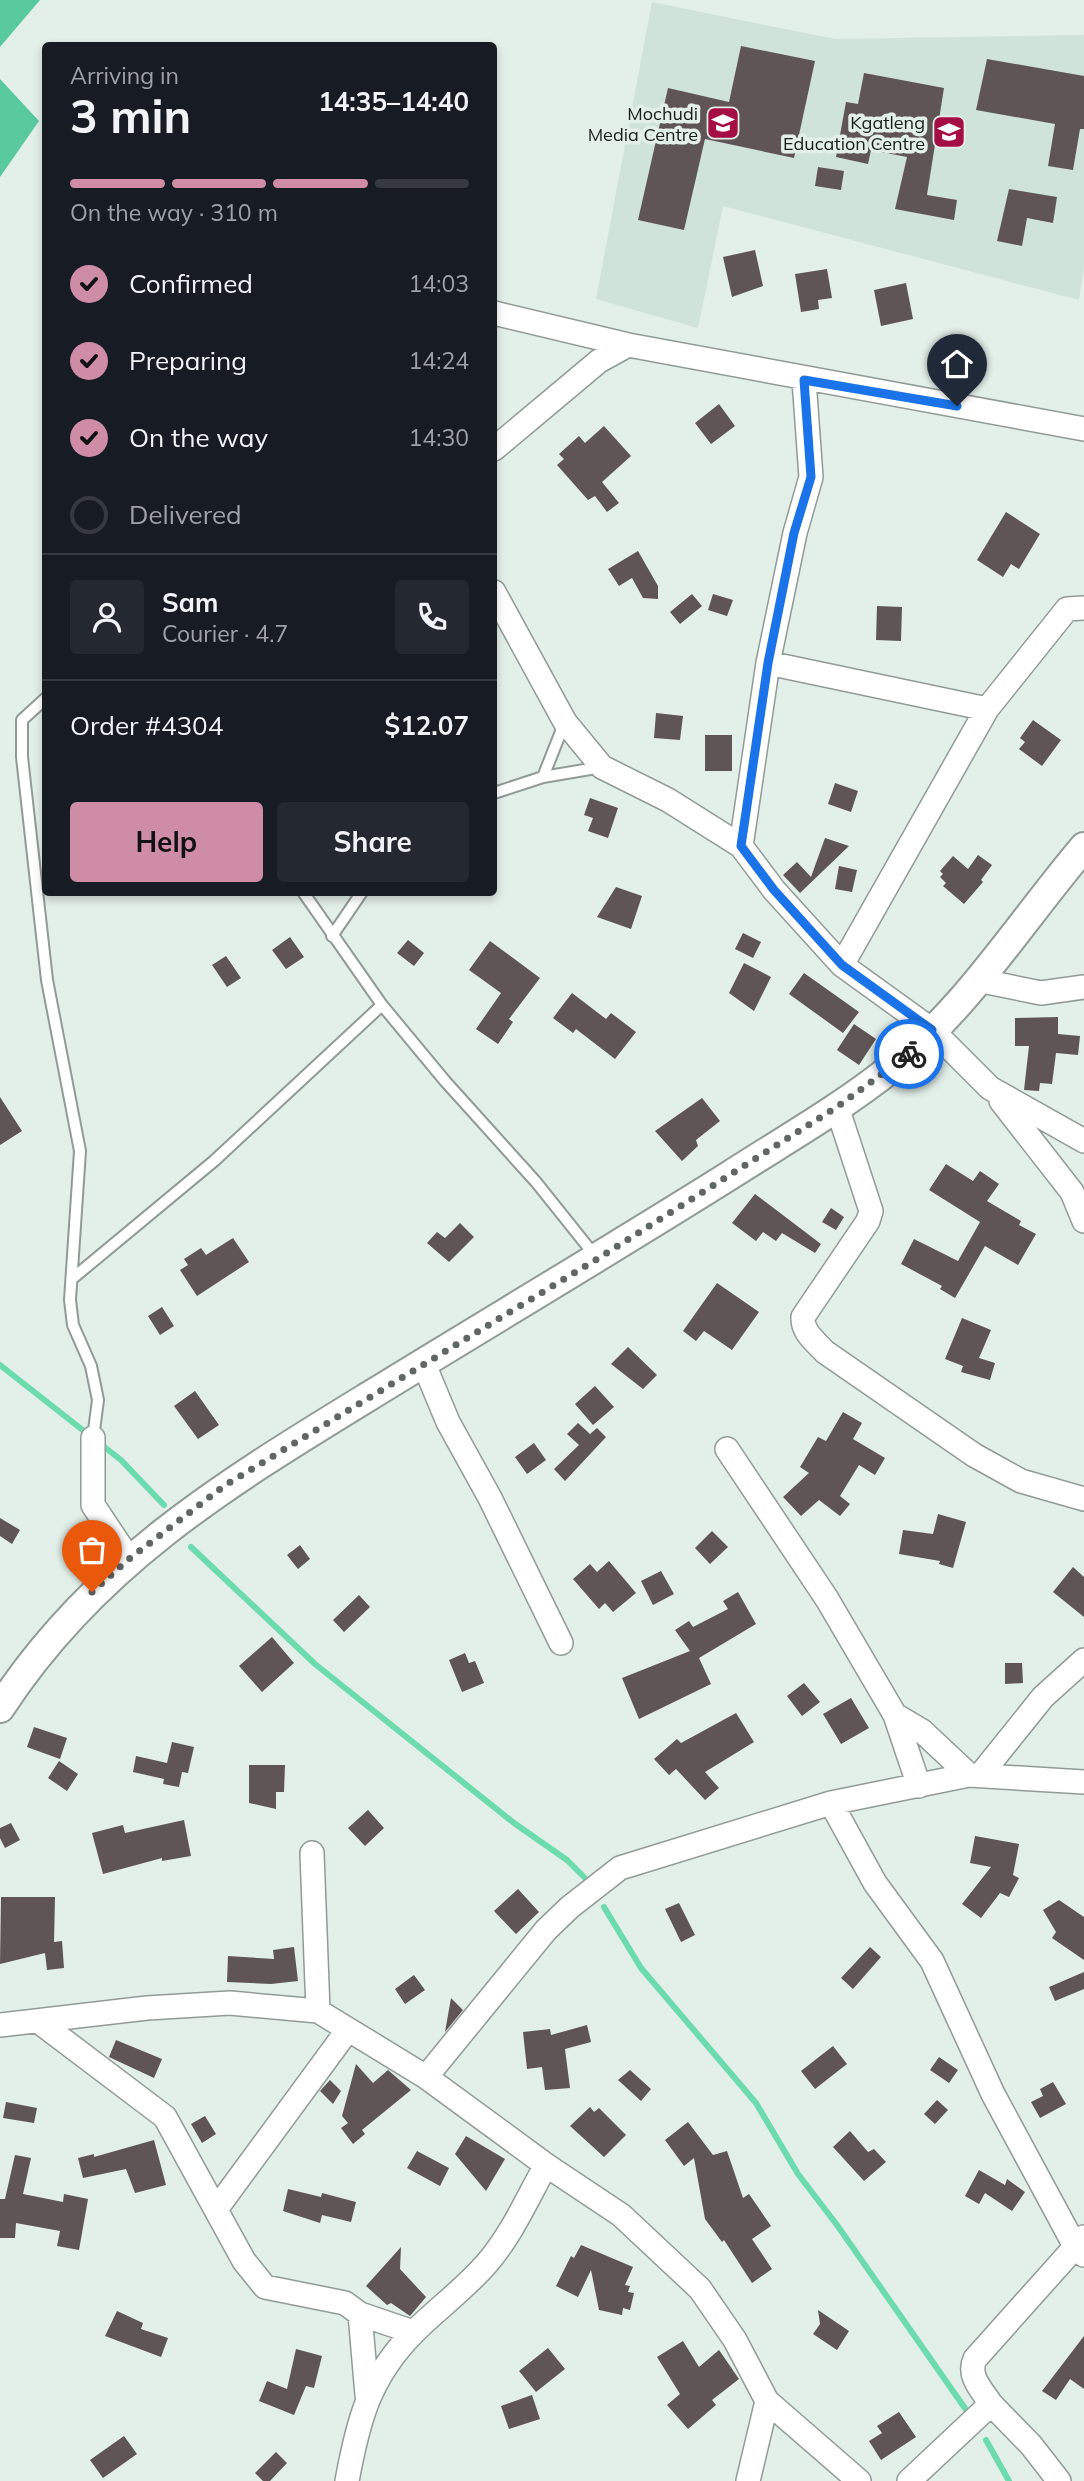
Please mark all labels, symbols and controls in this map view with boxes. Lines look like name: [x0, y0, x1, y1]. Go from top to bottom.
text: Arriving in: [70, 61, 179, 90]
text: 14:35–14:40: [318, 85, 469, 118]
text: 3 min: [70, 87, 191, 145]
place label: Mochudi Media Centre: [588, 102, 698, 146]
school or university icon: Mochudi Media Centre: [704, 104, 742, 142]
place label: Kgatleng Education Centre: [783, 111, 925, 155]
school or university icon: Kgatleng Education Centre: [930, 113, 968, 151]
text: On the way · 310 m: [70, 198, 278, 227]
icon: check: [70, 265, 108, 303]
text: Confirmed: [129, 267, 253, 300]
text: 14:03: [409, 269, 469, 298]
pin: [927, 334, 987, 406]
icon: check: [70, 342, 108, 380]
text: Preparing: [129, 344, 247, 377]
icon: home: [938, 345, 976, 383]
text: 14:24: [409, 346, 469, 375]
icon: check: [70, 419, 108, 457]
text: On the way: [129, 421, 268, 454]
text: 14:30: [409, 423, 469, 452]
text: Delivered: [129, 498, 242, 531]
button: person: [70, 580, 144, 654]
button: phone: [395, 580, 469, 654]
text: Sam: [162, 586, 218, 619]
text: Courier · 4.7: [162, 619, 288, 648]
text: Order #4304: [70, 709, 223, 742]
text: $12.07: [385, 709, 469, 742]
button: Help: [70, 802, 263, 882]
button: Share: [277, 802, 469, 882]
courier: [874, 1019, 944, 1089]
icon: bike: [890, 1035, 928, 1073]
pin: [62, 1520, 122, 1592]
icon: bag: [73, 1531, 111, 1569]

